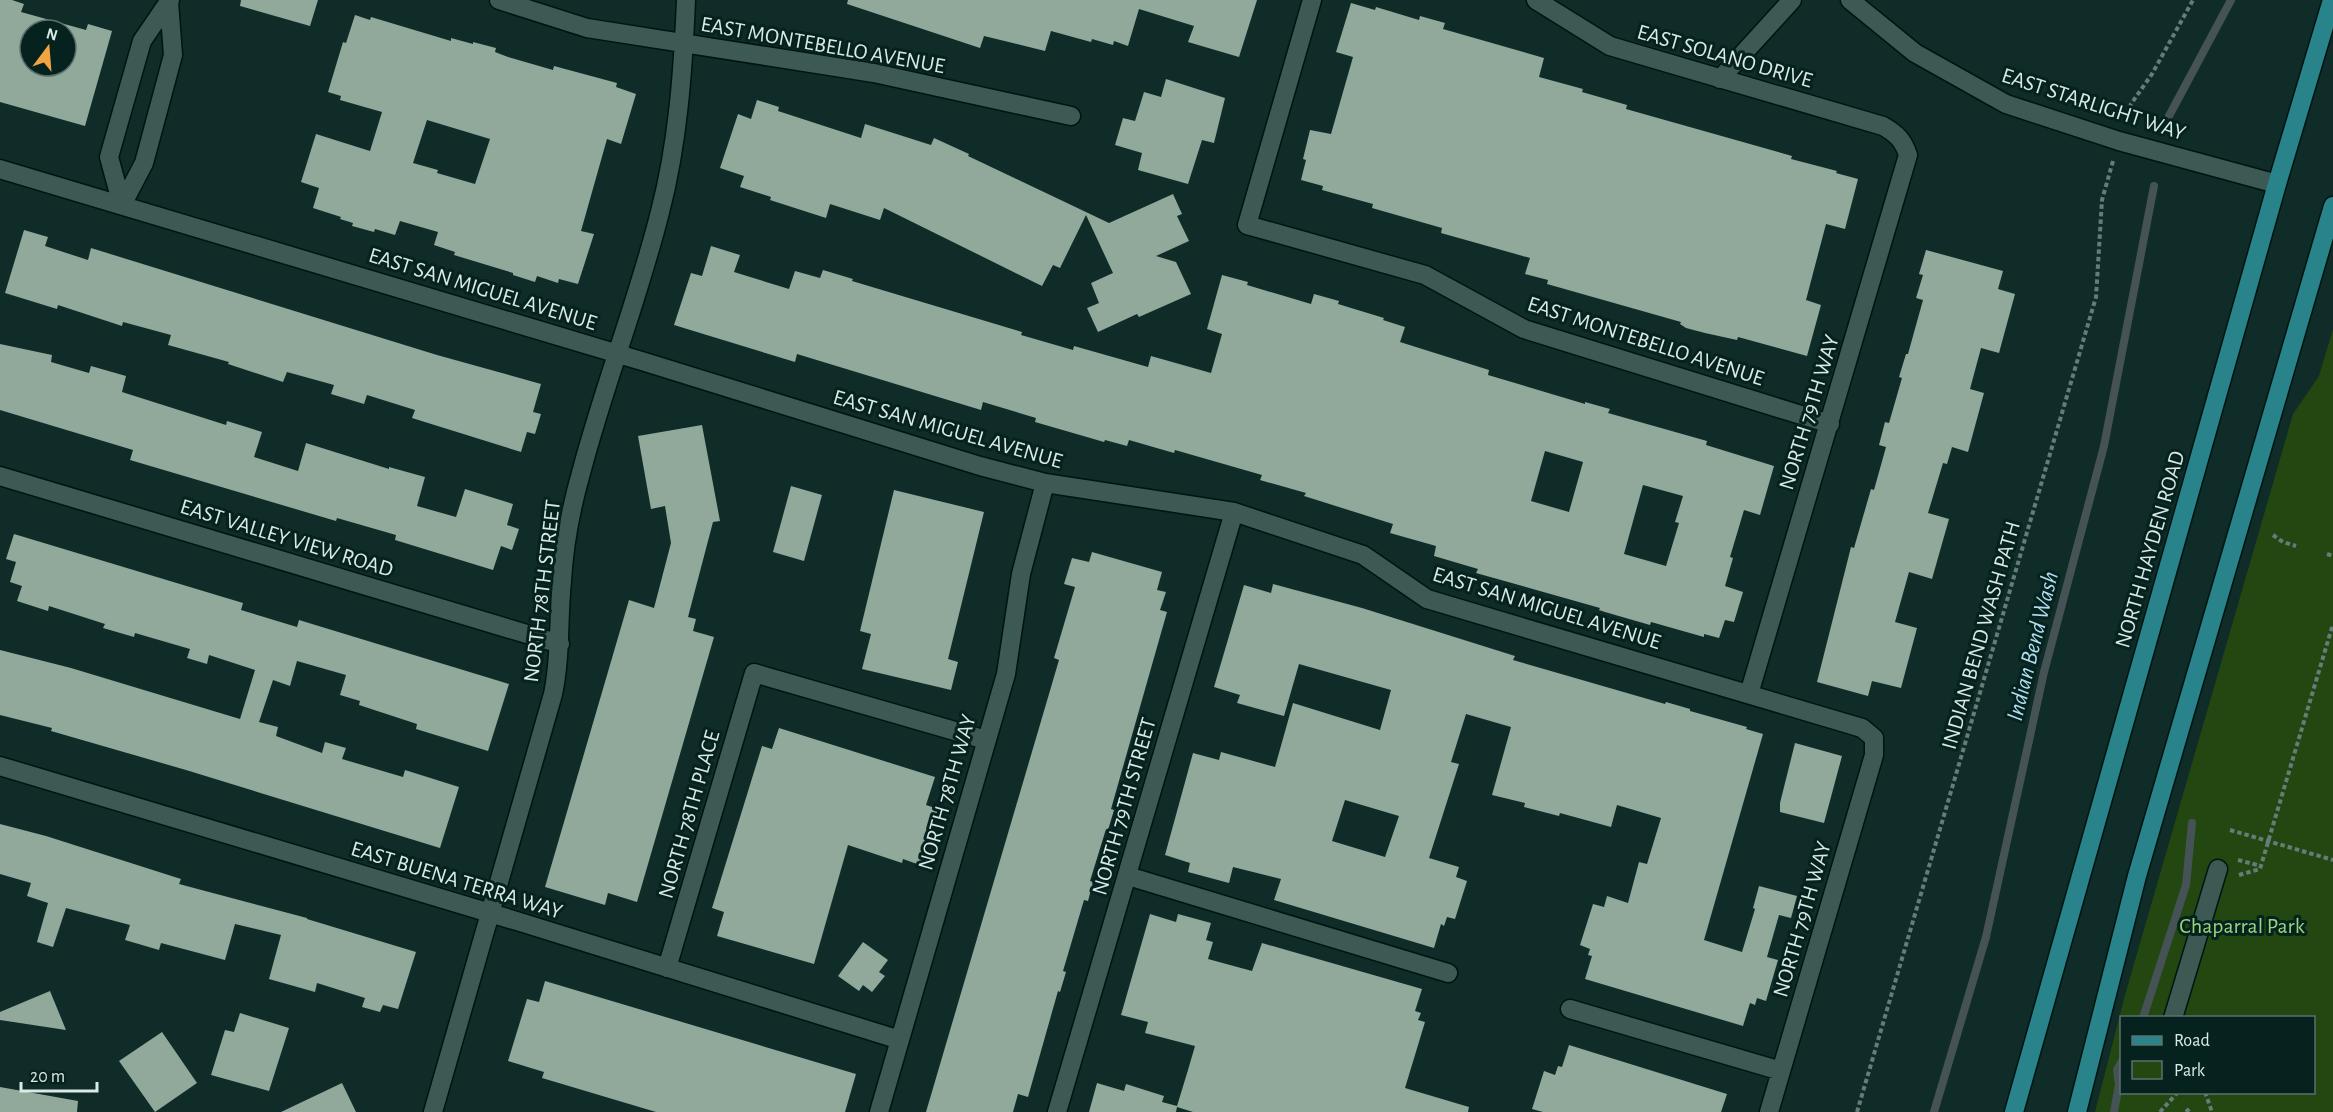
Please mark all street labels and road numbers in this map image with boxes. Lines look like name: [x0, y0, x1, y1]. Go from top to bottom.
street label: EAST MONTEBELLO AVENUE: [699, 13, 947, 77]
street label: EAST SOLANO DRIVE: [1635, 20, 1815, 92]
street label: EAST STARLIGHT WAY: [1999, 64, 2189, 144]
street label: EAST SAN MIGUEL AVENUE: [366, 244, 600, 334]
street label: EAST MONTEBELLO AVENUE: [1525, 292, 1767, 390]
street label: NORTH 79TH WAY: [1775, 332, 1843, 492]
street label: EAST SAN MIGUEL AVENUE: [831, 386, 1065, 472]
street label: NORTH HAYDEN ROAD: [2111, 448, 2189, 650]
street label: EAST VALLEY VIEW ROAD: [178, 495, 396, 581]
street label: NORTH 78TH STREET: [520, 498, 564, 684]
street label: INDIAN BEND WASH PATH: [1938, 519, 2024, 752]
street label: EAST SAN MIGUEL AVENUE: [1430, 563, 1664, 653]
street label: NORTH 78TH WAY: [914, 712, 980, 873]
street label: NORTH 79TH STREET: [1088, 715, 1160, 897]
street label: NORTH 78TH PLACE: [654, 727, 724, 901]
street label: EAST BUENA TERRA WAY: [348, 837, 565, 923]
street label: NORTH 79TH WAY: [1769, 839, 1835, 1000]

